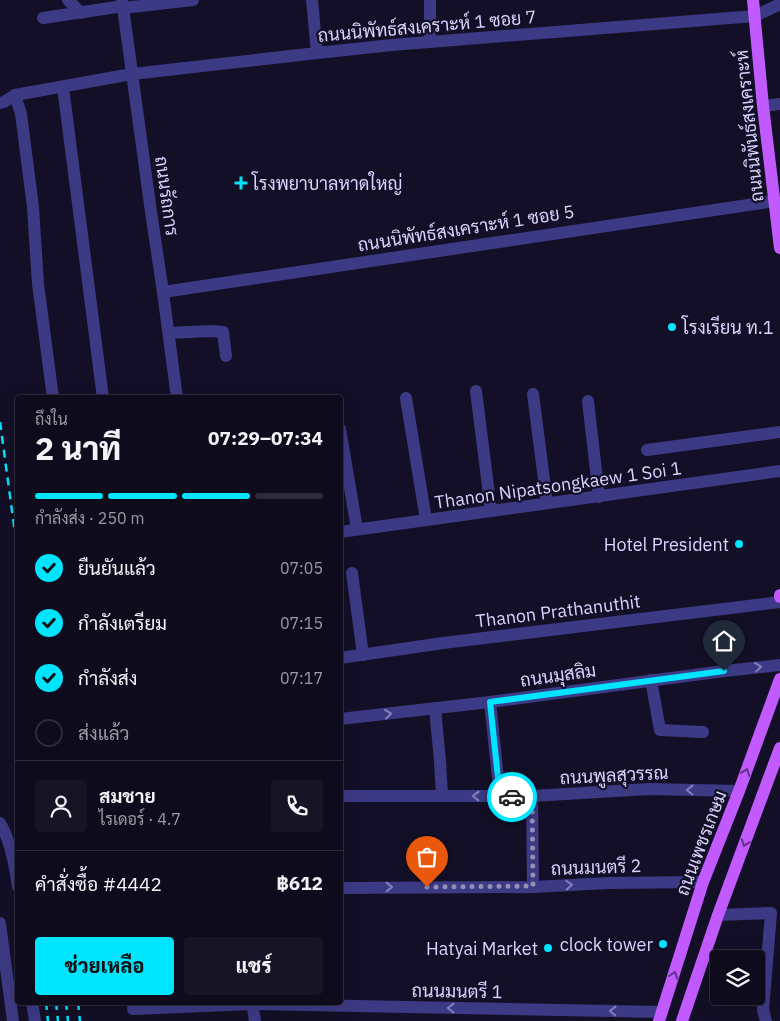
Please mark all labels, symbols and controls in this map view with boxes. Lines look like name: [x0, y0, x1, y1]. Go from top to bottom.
street label: ถนนนิพัทธ์สงเคราะห์ 1 ซอย 7: [317, 4, 537, 47]
street label: ถนนนิพันธ์สงเคราะห์: [729, 49, 768, 203]
street label: ถนนรัถการ: [150, 155, 184, 238]
place label: โรงพยาบาลหาดใหญ่: [251, 171, 403, 195]
marker: โรงพยาบาลหาดใหญ่: [234, 176, 248, 190]
street label: ถนนนิพัทธ์สงเคราะห์ 1 ซอย 5: [356, 199, 576, 257]
place label: โรงเรียน ท.1: [681, 315, 774, 339]
marker: โรงเรียน ท.1: [666, 321, 678, 333]
text: ถึงใน: [35, 409, 68, 429]
text: 07:29–07:34: [208, 426, 323, 450]
text: 2 นาที: [35, 427, 121, 469]
street label: Thanon Nipatsongkaew 1 Soi 1: [433, 456, 683, 514]
text: กำลังส่ง · 250 m: [35, 508, 144, 528]
place label: Hotel President: [604, 533, 729, 556]
marker: Hotel President: [733, 538, 745, 550]
icon: check: [35, 554, 63, 582]
text: ยืนยันแล้ว: [78, 556, 156, 580]
text: 07:05: [280, 558, 323, 578]
street label: Thanon Prathanuthit: [474, 589, 642, 633]
icon: check: [35, 609, 63, 637]
text: กำลังเตรียม: [78, 611, 167, 635]
text: 07:15: [280, 613, 323, 633]
pin: [703, 620, 745, 671]
icon: home: [710, 627, 738, 655]
street label: ถนนมุสลิม: [519, 658, 598, 693]
one-way arrow: [754, 662, 762, 673]
icon: check: [35, 664, 63, 692]
text: กำลังส่ง: [78, 666, 137, 690]
text: 07:17: [280, 668, 323, 688]
one-way arrow: [385, 709, 393, 720]
text: ส่งแล้ว: [78, 721, 129, 745]
street label: ถนนพูลสุวรรณ: [559, 761, 669, 791]
one-way arrow: [740, 768, 750, 777]
courier: [487, 772, 537, 822]
button: person: [35, 780, 87, 832]
button: phone: [271, 780, 323, 832]
icon: car: [498, 783, 526, 811]
text: สมชาย: [99, 784, 156, 808]
one-way arrow: [686, 785, 694, 795]
street label: ถนนเพชรเกษม: [670, 787, 732, 899]
one-way arrow: [471, 791, 479, 801]
text: ไรเดอร์ · 4.7: [99, 809, 181, 829]
pin: [406, 836, 448, 887]
one-way arrow: [741, 838, 751, 846]
icon: bag: [413, 843, 441, 871]
street label: ถนนมนตรี 2: [550, 853, 642, 880]
text: ฿612: [276, 871, 323, 895]
text: คำสั่งซื้อ #4442: [35, 872, 162, 896]
one-way arrow: [565, 880, 573, 890]
one-way arrow: [385, 882, 393, 893]
place label: clock tower: [560, 933, 653, 956]
button: ช่วยเหลือ: [35, 937, 174, 995]
button: แชร์: [184, 937, 323, 995]
place label: Hatyai Market: [426, 937, 538, 960]
marker: clock tower: [657, 938, 669, 950]
marker: Hatyai Market: [542, 942, 554, 954]
map controls: [710, 950, 765, 1005]
button: layers: [710, 950, 765, 1005]
one-way arrow: [668, 971, 678, 979]
street label: ถนนมนตรี 1: [412, 978, 503, 1003]
one-way arrow: [446, 1003, 454, 1013]
one-way arrow: [609, 1006, 616, 1016]

